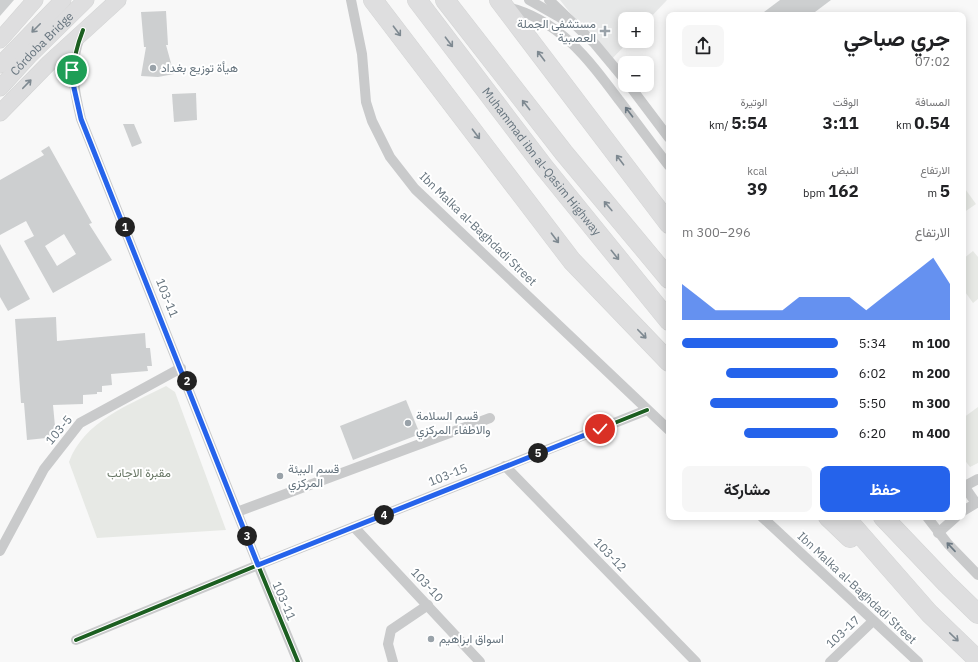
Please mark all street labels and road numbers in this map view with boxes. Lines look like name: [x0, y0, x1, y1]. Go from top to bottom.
street label: Córdoba Bridge: [7, 8, 77, 78]
street label: Muhammad ibn al-Qasim Highway: [479, 84, 605, 239]
street label: Ibn Malka al-Baghdadi Street: [417, 169, 540, 289]
street label: 103-11: [153, 276, 182, 320]
street label: 103-5: [42, 412, 75, 447]
street label: 103-15: [426, 460, 470, 489]
street label: Ibn Malka al-Baghdadi Street: [795, 529, 920, 647]
street label: 103-12: [591, 535, 630, 575]
street label: 103-10: [408, 565, 447, 605]
street label: 103-11: [270, 579, 299, 623]
street label: 103-17: [823, 612, 863, 651]

